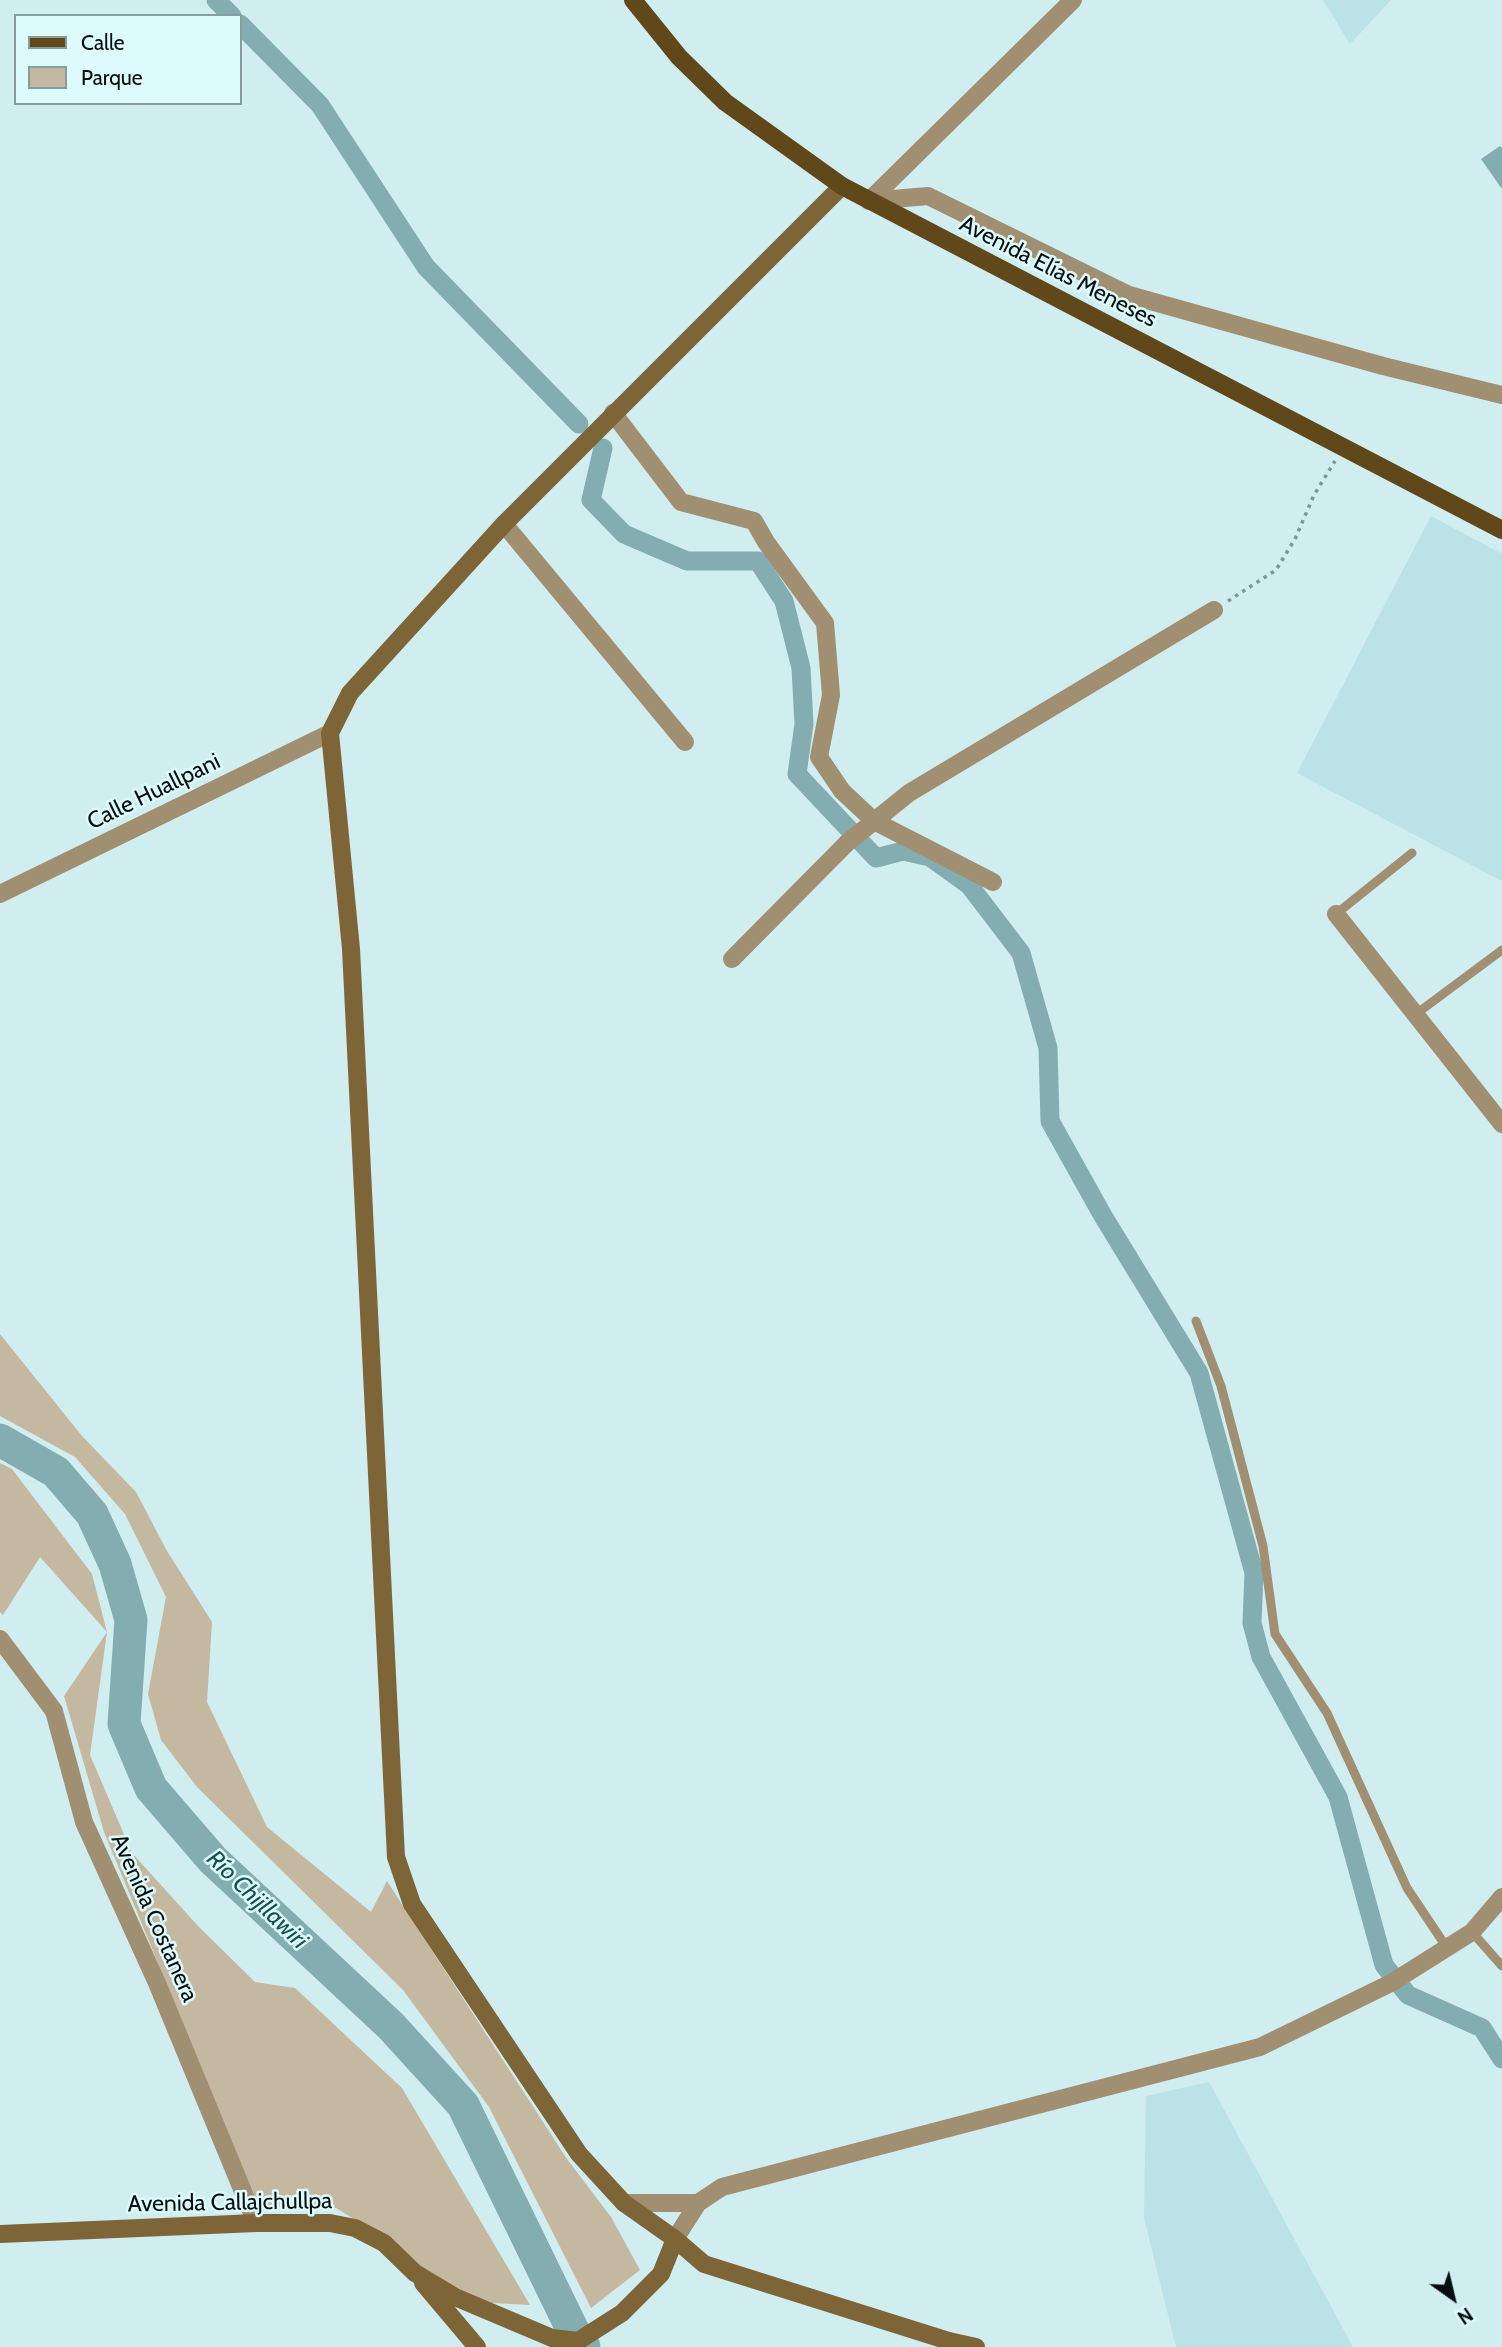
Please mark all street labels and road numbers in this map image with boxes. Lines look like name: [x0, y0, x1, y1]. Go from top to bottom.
street label: Avenida Elías Meneses: [955, 210, 1161, 334]
street label: Calle Huallpani: [83, 748, 225, 836]
street label: Avenida Costanera: [105, 1830, 203, 2006]
street label: Avenida Callajchullpa: [127, 2187, 333, 2219]

